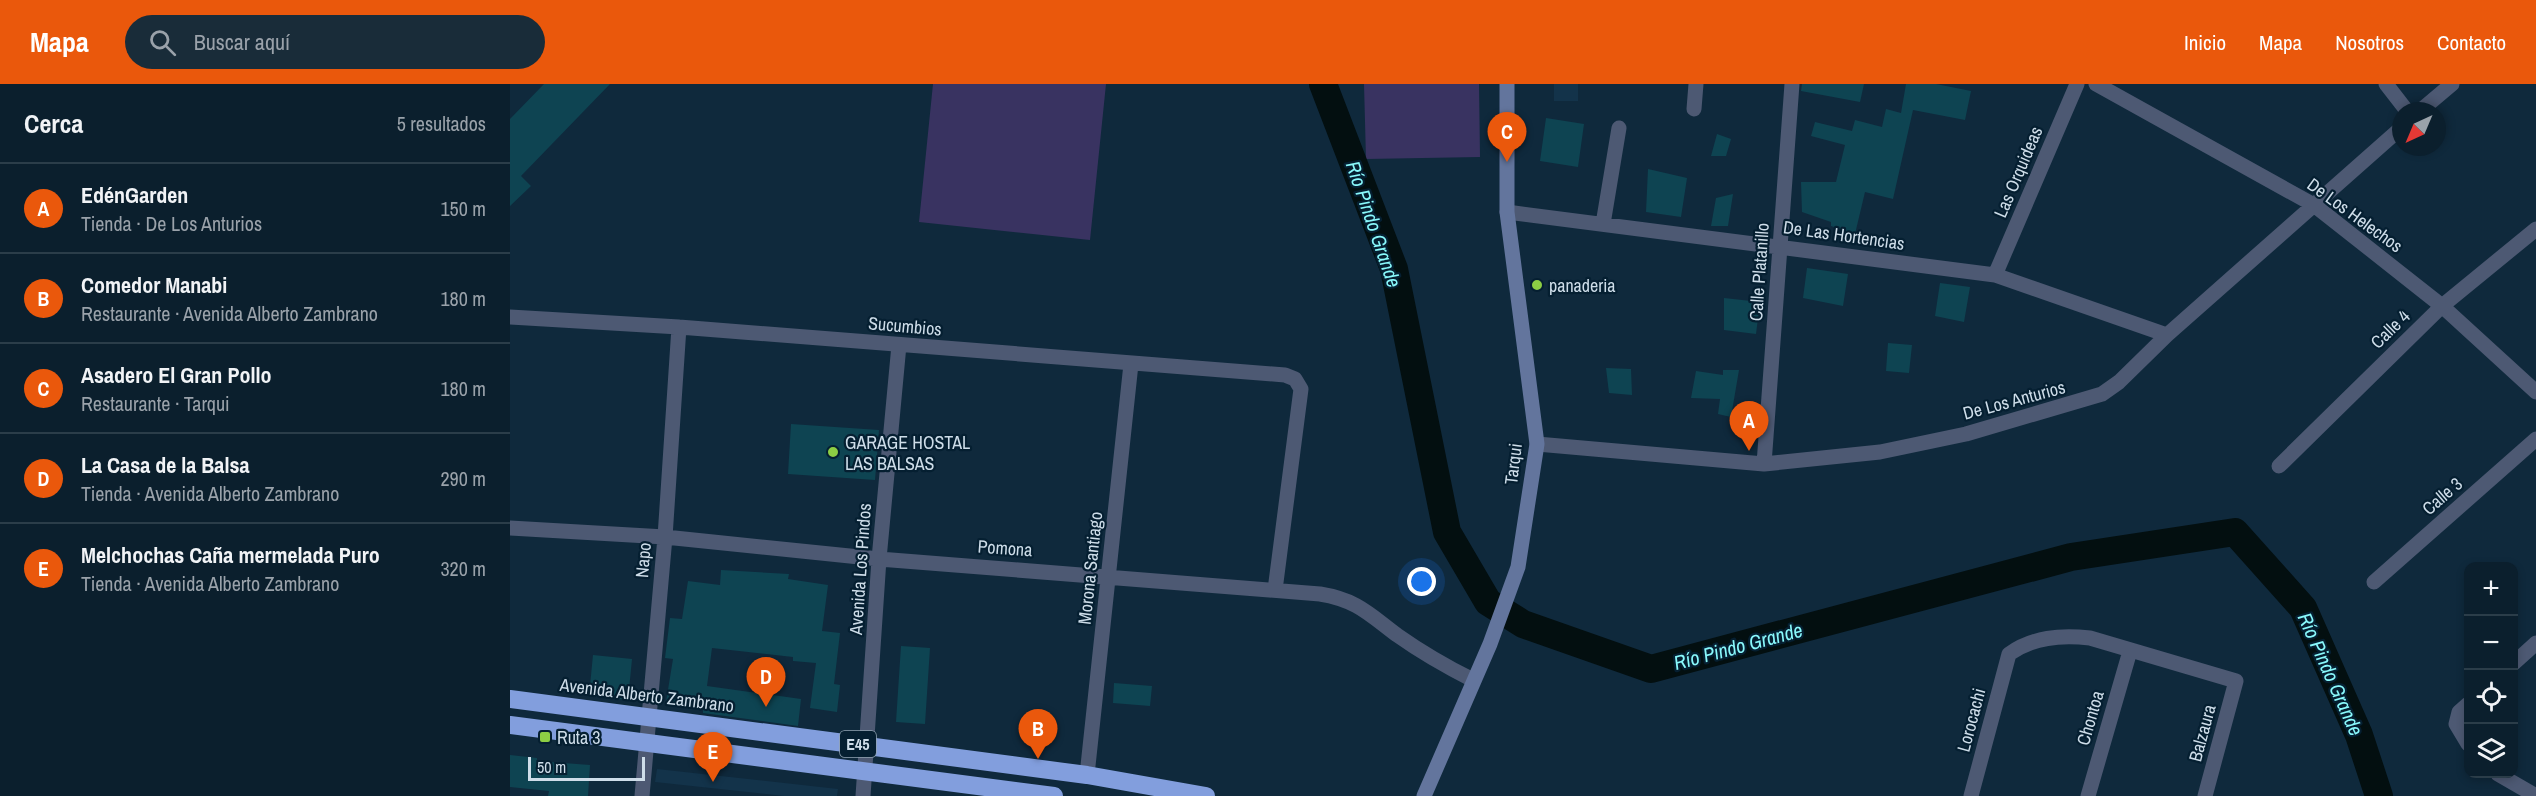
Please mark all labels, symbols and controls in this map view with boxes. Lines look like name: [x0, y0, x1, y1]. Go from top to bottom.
search box: [125, 15, 545, 69]
text: Mapa: [30, 23, 89, 61]
icon: search: [146, 26, 179, 59]
text: Buscar aquí: [194, 27, 290, 57]
text: Inicio: [2184, 28, 2226, 57]
text: Mapa: [2259, 28, 2302, 57]
text: Nosotros: [2335, 28, 2404, 57]
text: Contacto: [2437, 28, 2506, 57]
north arrow: [2392, 102, 2446, 156]
text: Cerca: [24, 106, 83, 141]
text: 5 resultados: [397, 110, 486, 137]
pin: C: [1488, 112, 1526, 162]
street label: Las Orquideas: [1988, 123, 2048, 221]
water label: Río Pindo Grande: [1340, 157, 1408, 291]
street label: De Los Helechos: [2302, 172, 2408, 258]
text: EdénGarden: [81, 180, 188, 210]
text: A: [38, 195, 49, 222]
text: 150 m: [440, 195, 486, 222]
text: Tienda · De Los Anturios: [81, 210, 262, 237]
street label: De Las Hortencias: [1782, 214, 1906, 256]
street label: Calle Platanillo: [1743, 222, 1775, 322]
text: Comedor Manabi: [81, 270, 227, 300]
place label: panaderia: [1549, 273, 1615, 298]
marker: panaderia: [1530, 278, 1544, 292]
text: B: [38, 285, 49, 312]
text: 180 m: [440, 285, 486, 312]
text: Restaurante · Avenida Alberto Zambrano: [81, 300, 378, 327]
street label: Calle 4: [2365, 304, 2415, 354]
street label: Sucumbios: [867, 310, 943, 342]
text: Asadero El Gran Pollo: [81, 360, 272, 390]
street label: De Los Anturios: [1960, 374, 2068, 426]
text: C: [38, 375, 49, 402]
text: 180 m: [440, 375, 486, 402]
text: Restaurante · Tarqui: [81, 390, 230, 417]
pin: A: [1730, 402, 1768, 451]
place label: GARAGE HOSTAL LAS BALSAS: [845, 430, 970, 476]
street label: Tarqui: [1498, 442, 1528, 486]
marker: GARAGE HOSTAL LAS BALSAS: [826, 445, 840, 459]
text: La Casa de la Balsa: [81, 450, 249, 480]
text: D: [38, 465, 49, 492]
text: 290 m: [440, 465, 486, 492]
street label: Calle 3: [2416, 471, 2468, 521]
text: Tienda · Avenida Alberto Zambrano: [81, 480, 339, 507]
street label: Avenida Los Pindos: [843, 502, 877, 637]
street label: Morona Santiago: [1072, 510, 1108, 626]
street label: Pomona: [977, 534, 1033, 562]
text: Melchochas Caña mermelada Puro: [81, 540, 380, 570]
street label: Napo: [629, 541, 657, 579]
text: E: [38, 555, 49, 582]
text: 320 m: [440, 555, 486, 582]
map controls: [2464, 562, 2518, 778]
button: +: [2464, 562, 2518, 616]
your location: [1407, 567, 1436, 596]
text: Tienda · Avenida Alberto Zambrano: [81, 570, 339, 597]
water label: Río Pindo Grande: [2292, 608, 2370, 740]
water label: Río Pindo Grande: [1671, 616, 1805, 676]
button: −: [2464, 616, 2518, 670]
pin: D: [746, 658, 786, 707]
button: locate: [2464, 670, 2518, 724]
street label: Avenida Alberto Zambrano: [557, 672, 736, 718]
street label: Lorocachi: [1951, 685, 1991, 755]
street label: Chontoa: [2070, 688, 2110, 748]
street label: Balzaura: [2182, 702, 2222, 764]
pin: B: [1018, 710, 1058, 759]
button: layers: [2464, 724, 2518, 778]
place label: Ruta 3: [557, 725, 601, 750]
marker: Ruta 3: [538, 730, 552, 744]
road number: E45: [840, 731, 876, 757]
pin: E: [694, 732, 732, 782]
scale bar: [528, 754, 645, 782]
text: 50 m: [537, 756, 566, 778]

